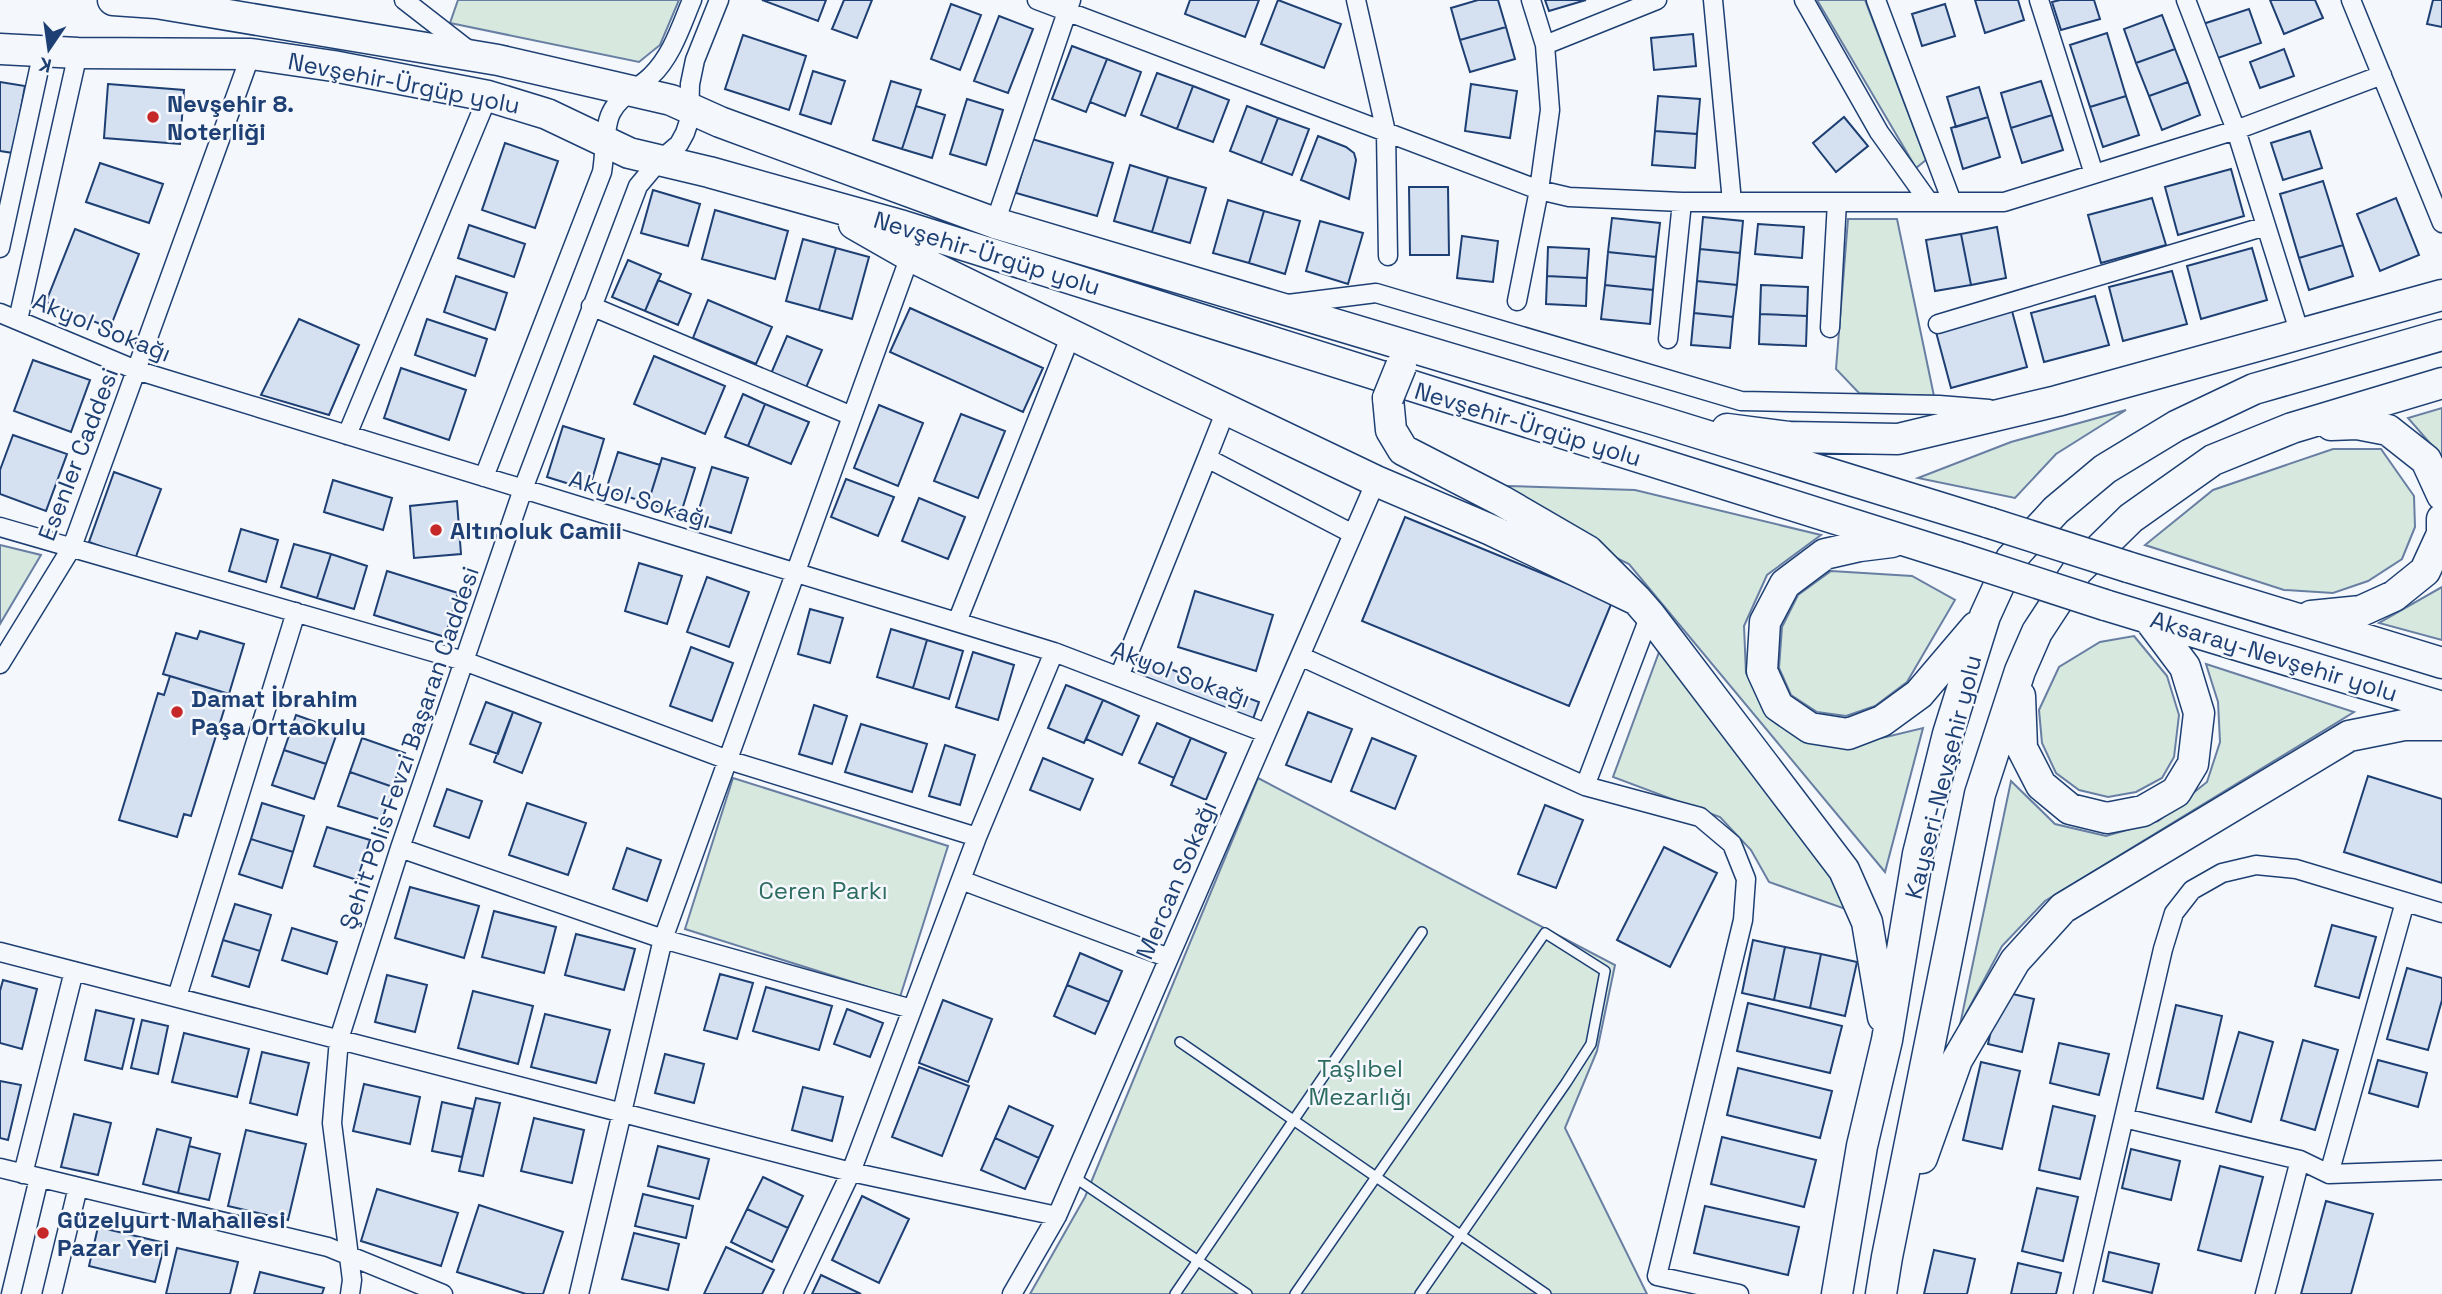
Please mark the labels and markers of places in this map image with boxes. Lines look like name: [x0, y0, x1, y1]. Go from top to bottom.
place label: Nevşehir 8. Noterliği: [167, 88, 294, 147]
marker: Nevşehir 8. Noterliği: [145, 109, 161, 125]
place label: Altınoluk Camii: [450, 515, 622, 546]
marker: Altınoluk Camii: [428, 522, 444, 538]
place label: Damat İbrahim Paşa Ortaokulu: [191, 683, 366, 742]
marker: Damat İbrahim Paşa Ortaokulu: [169, 704, 185, 720]
place label: Güzelyurt Mahallesi Pazar Yeri: [57, 1204, 286, 1263]
marker: Güzelyurt Mahallesi Pazar Yeri: [35, 1225, 51, 1241]

